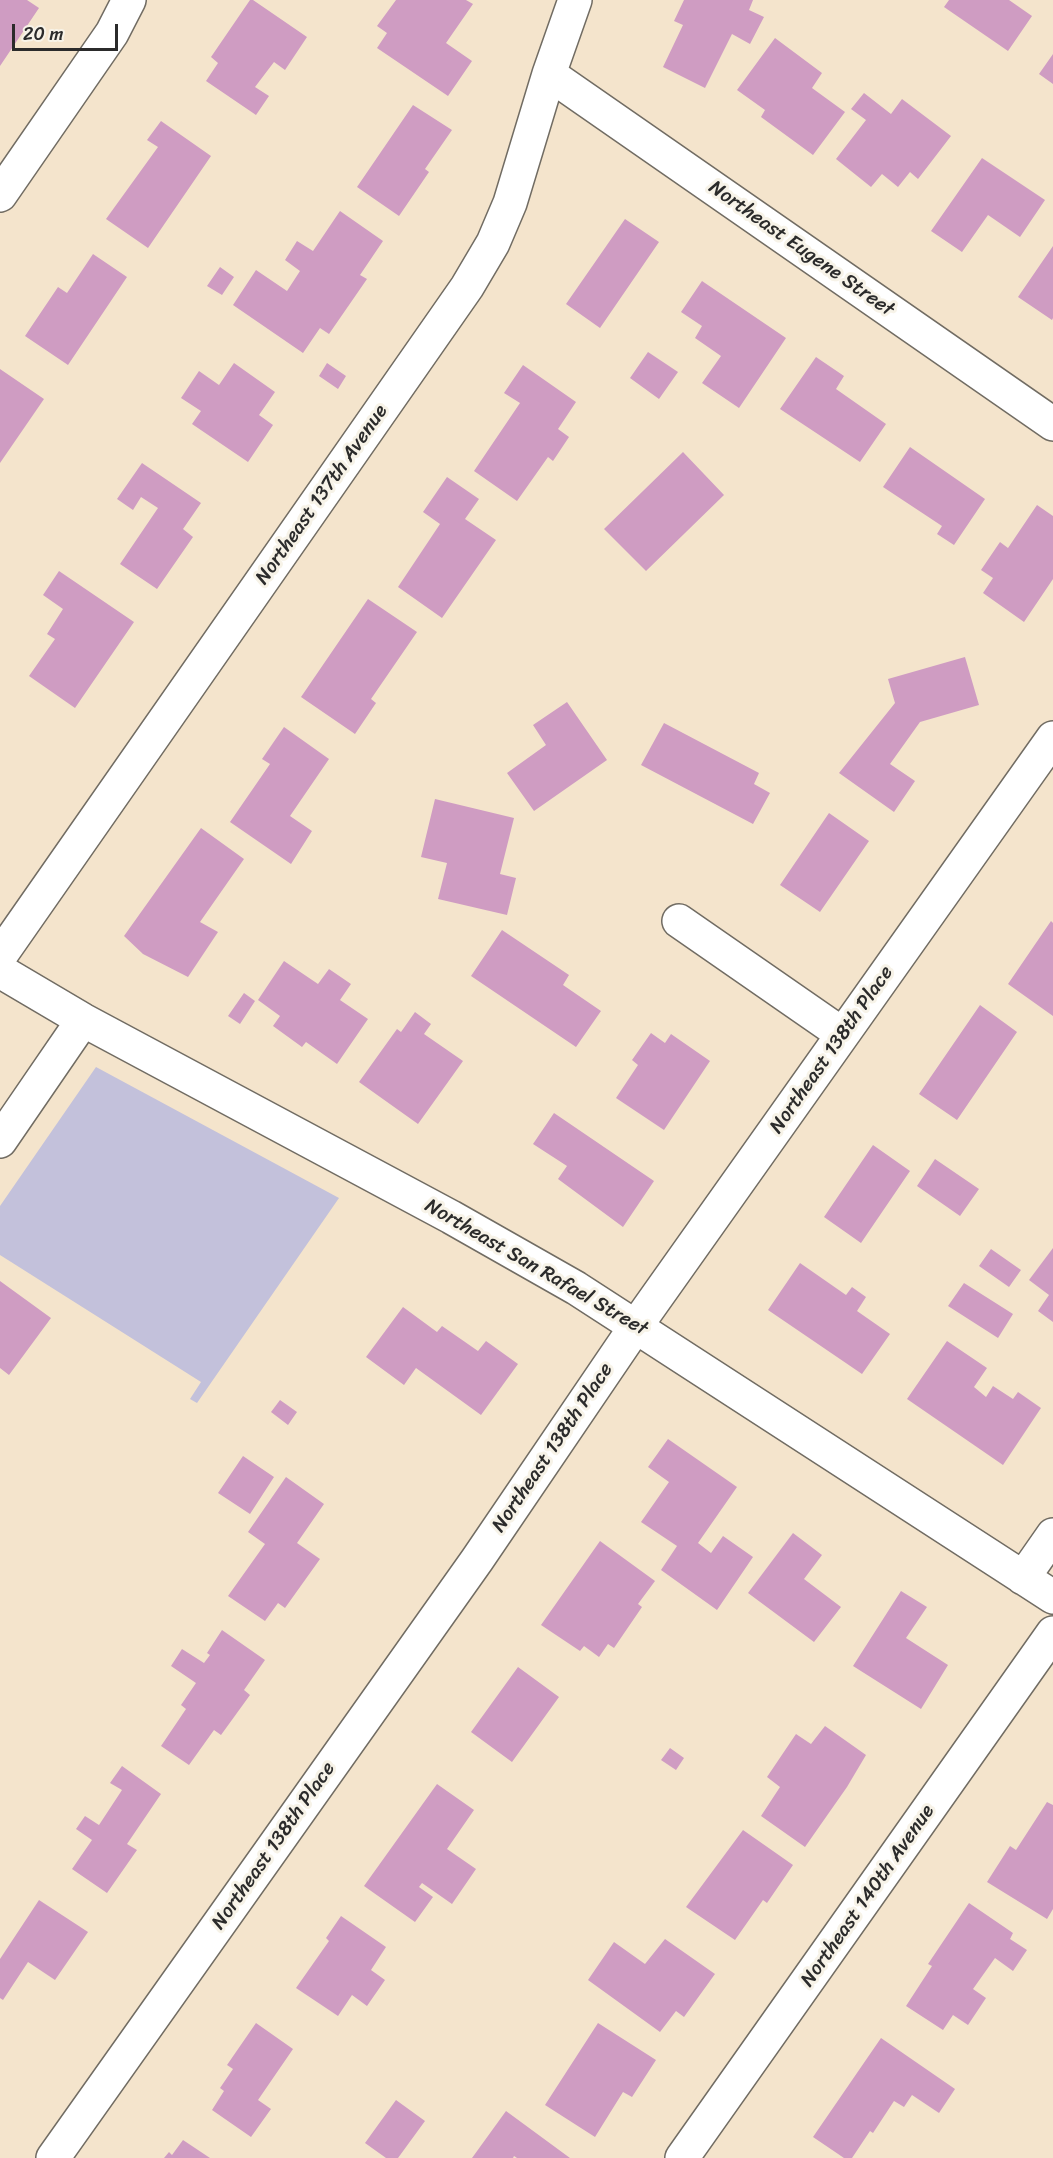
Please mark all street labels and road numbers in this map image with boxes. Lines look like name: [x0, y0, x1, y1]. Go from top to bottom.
street label: Northeast Eugene Street: [704, 176, 898, 322]
street label: Northeast 137th Avenue: [251, 400, 393, 590]
street label: Northeast 138th Place: [765, 962, 899, 1138]
street label: Northeast San Rafael Street: [420, 1194, 652, 1342]
street label: Northeast 138th Place: [487, 1359, 619, 1537]
street label: Northeast 138th Place: [207, 1758, 341, 1934]
street label: Northeast 140th Avenue: [796, 1800, 940, 1992]

